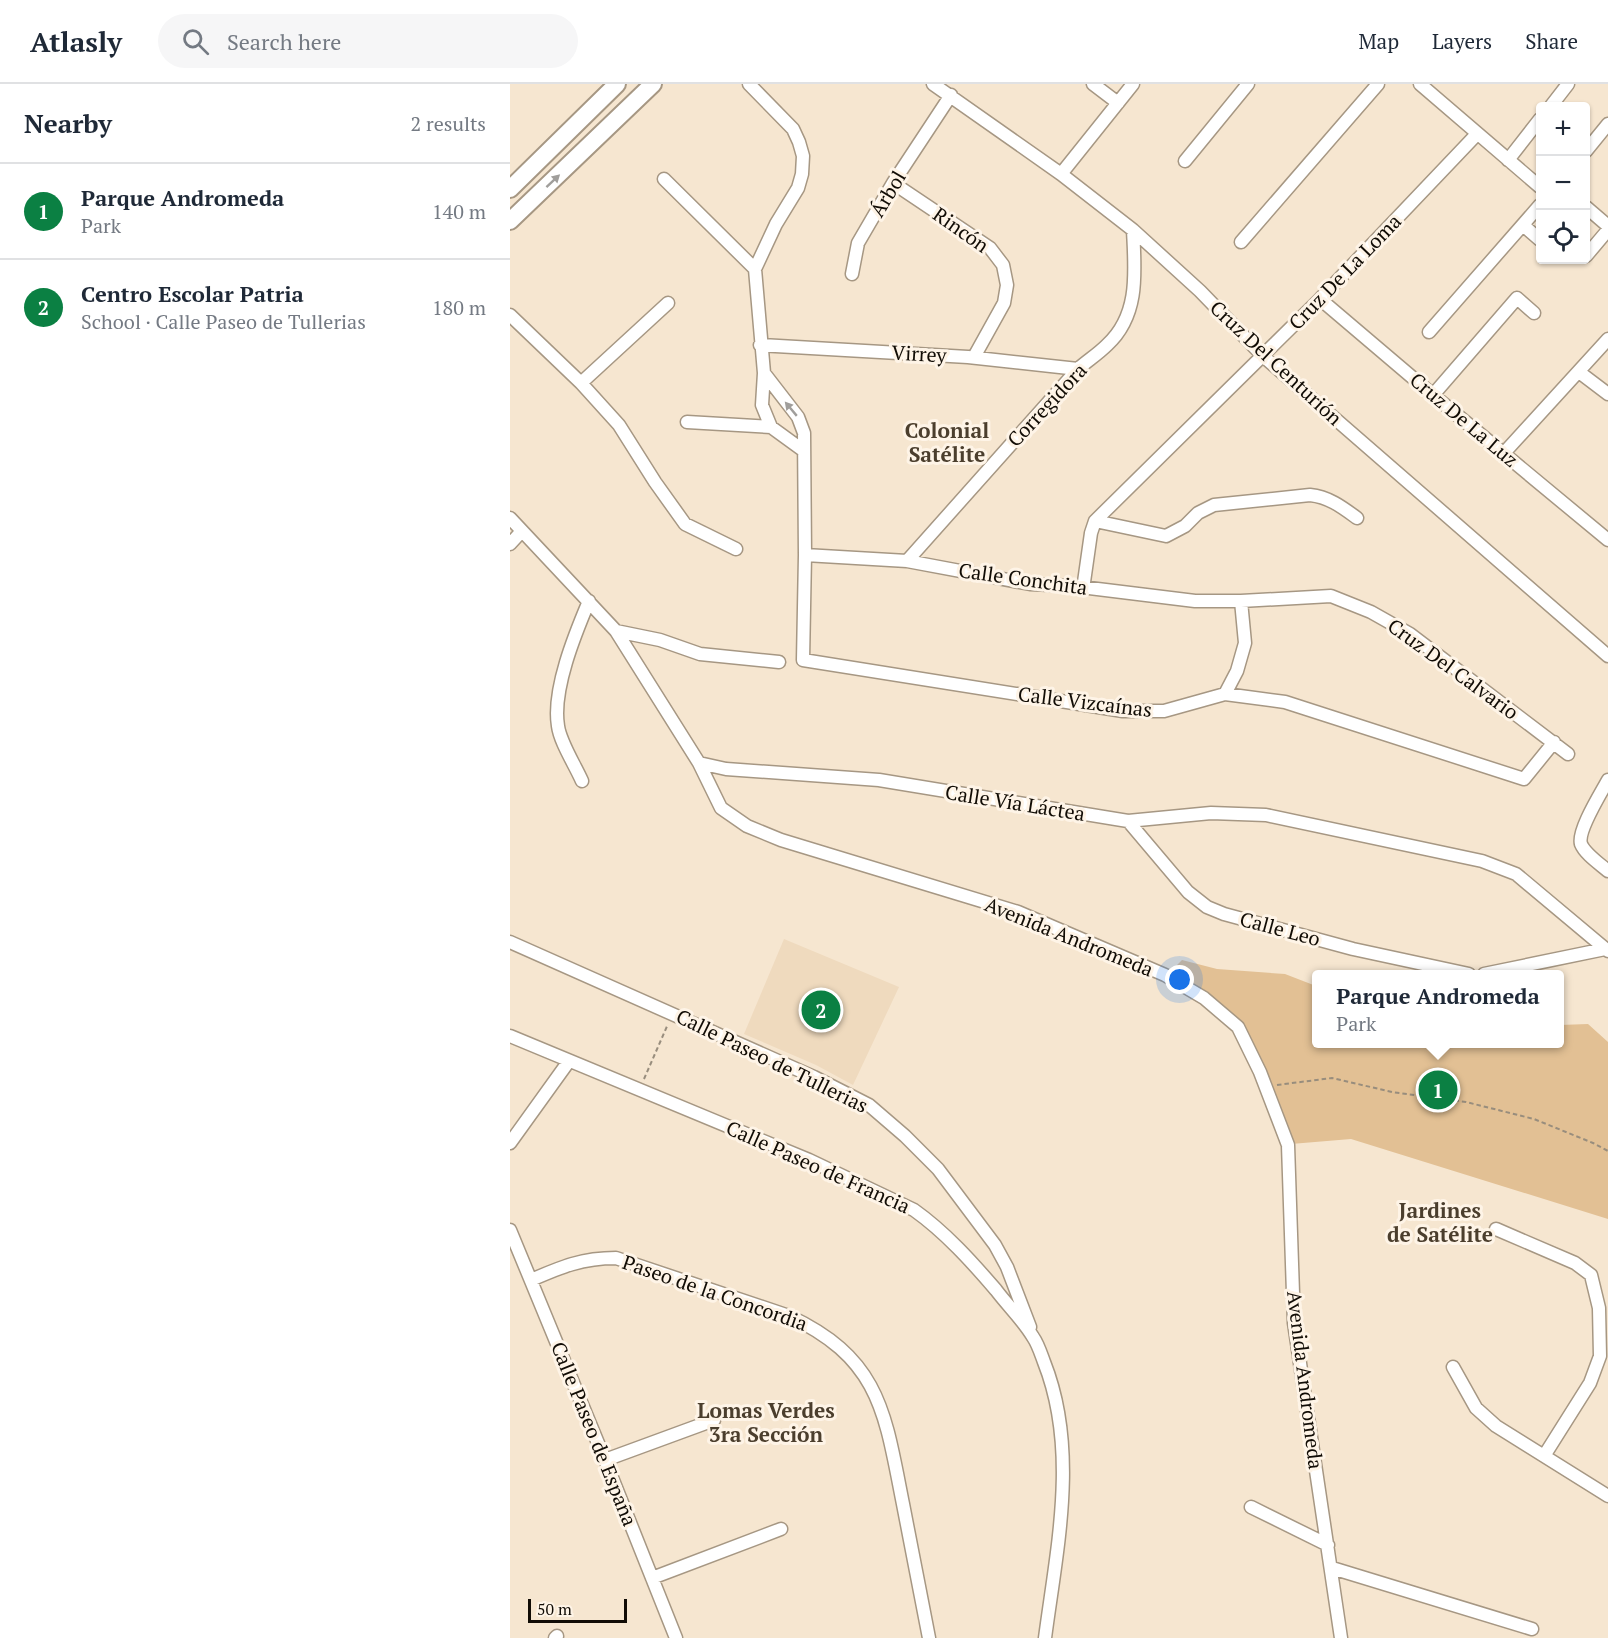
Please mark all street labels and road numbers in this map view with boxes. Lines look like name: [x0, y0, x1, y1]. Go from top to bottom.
street label: Árbol: [863, 166, 912, 222]
street label: Rincón: [928, 201, 995, 259]
street label: Cruz De La Loma: [1282, 208, 1407, 335]
street label: Cruz Del Centurión: [1204, 294, 1348, 431]
street label: Virrey: [891, 339, 948, 368]
street label: Corregidora: [1001, 357, 1092, 452]
street label: Cruz De La Luz: [1404, 366, 1524, 473]
street label: Calle Conchita: [957, 556, 1089, 601]
street label: Cruz Del Calvario: [1382, 612, 1524, 725]
street label: Calle Vizcaínas: [1017, 680, 1154, 723]
street label: Calle Vía Láctea: [943, 778, 1087, 827]
street label: Avenida Andromeda: [981, 890, 1157, 983]
street label: Calle Leo: [1237, 905, 1323, 952]
street label: Calle Paseo de Tullerias: [672, 1002, 873, 1119]
street label: Calle Paseo de Francia: [722, 1114, 914, 1219]
street label: Paseo de la Concordia: [619, 1248, 811, 1337]
street label: Avenida Andromeda: [1281, 1289, 1330, 1471]
street label: Calle Paseo de España: [545, 1338, 644, 1530]

